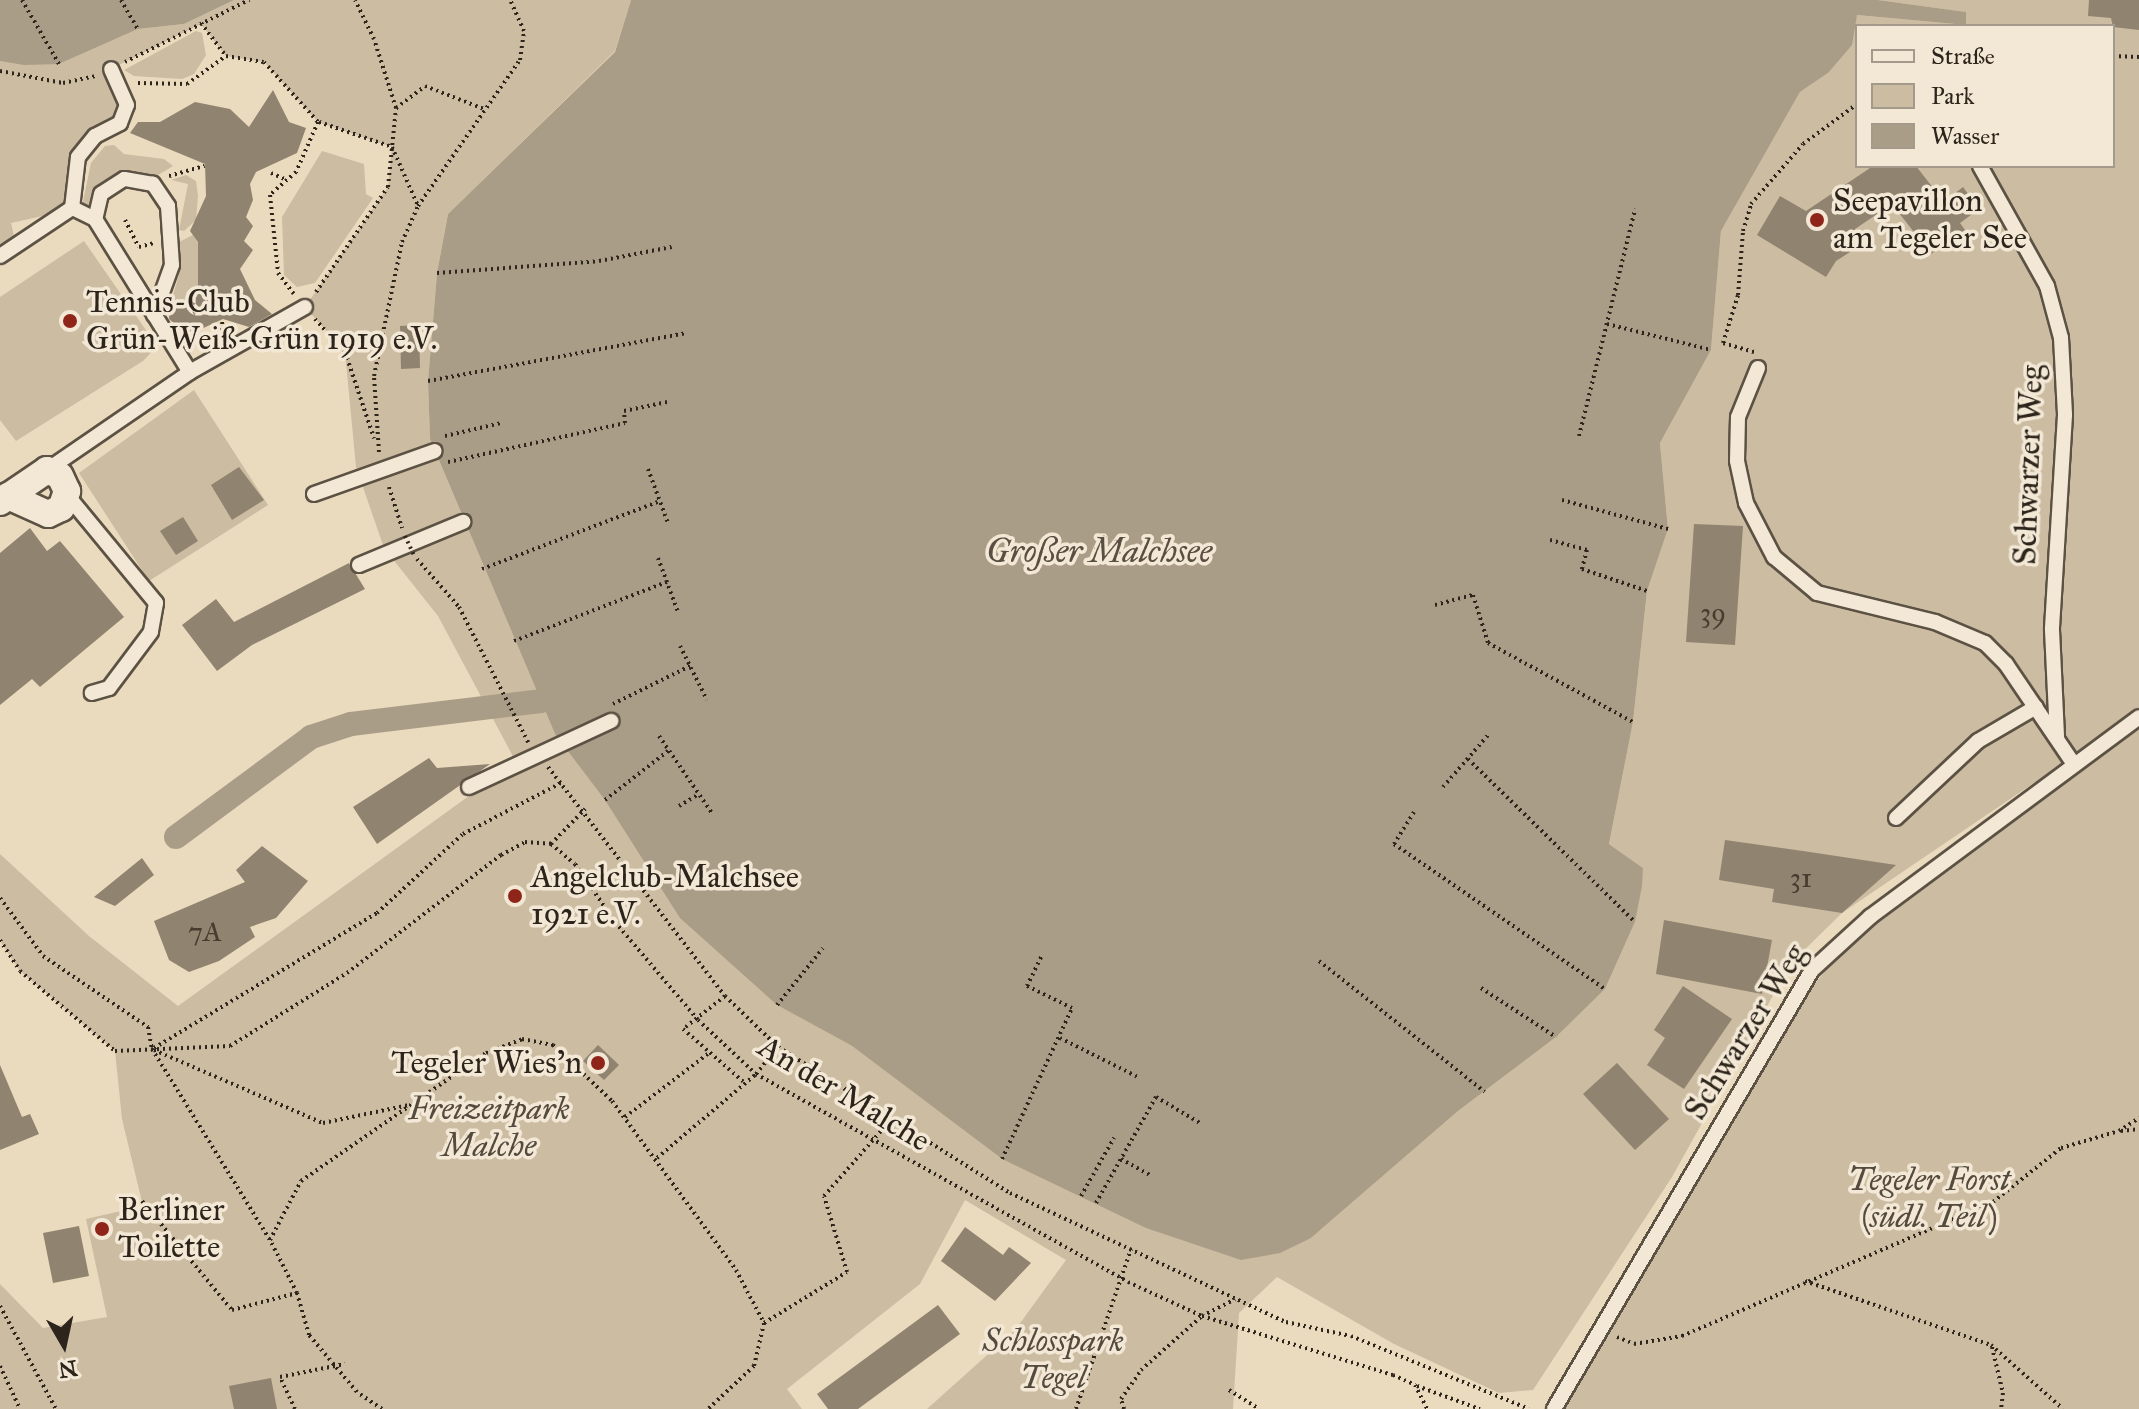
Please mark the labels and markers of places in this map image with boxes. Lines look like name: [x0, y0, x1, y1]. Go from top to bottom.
place label: Seepavillon am Tegeler See: [1833, 183, 2027, 258]
marker: Seepavillon am Tegeler See: [1808, 211, 1826, 229]
place label: Tennis-Club Grün-Weiß-Grün 1919 e.V.: [86, 284, 437, 359]
marker: Tennis-Club Grün-Weiß-Grün 1919 e.V.: [61, 312, 79, 330]
place label: Angelclub-Malchsee 1921 e.V.: [531, 859, 799, 934]
marker: Angelclub-Malchsee 1921 e.V.: [506, 887, 524, 905]
place label: Tegeler Wies'n: [391, 1044, 582, 1082]
marker: Tegeler Wies'n: [589, 1054, 607, 1072]
place label: Berliner Toilette: [118, 1192, 224, 1267]
marker: Berliner Toilette: [93, 1220, 111, 1238]

